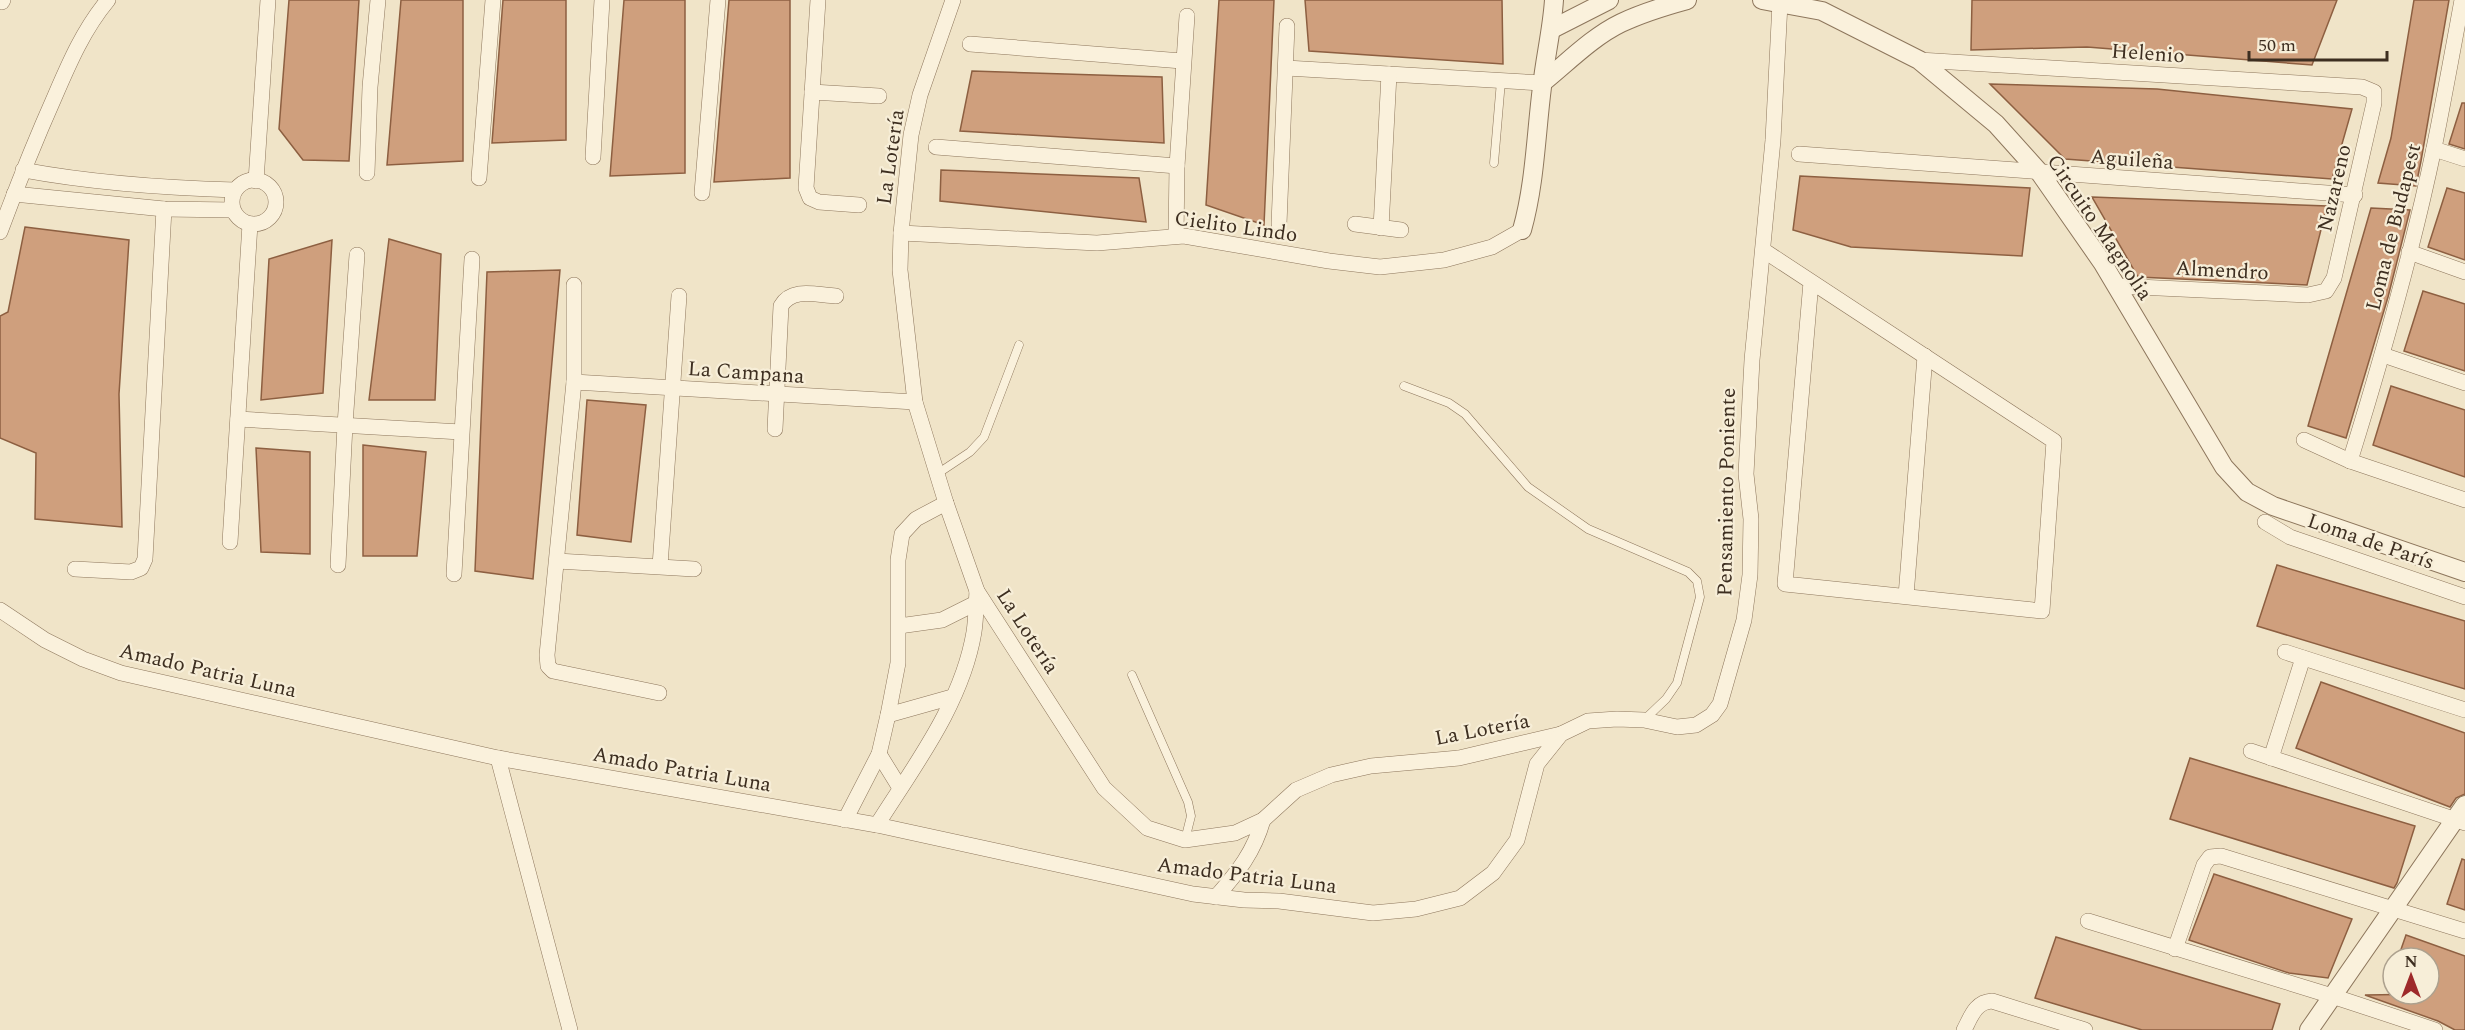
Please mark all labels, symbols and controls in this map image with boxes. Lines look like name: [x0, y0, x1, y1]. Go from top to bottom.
scale bar: [2249, 24, 2387, 62]
text: 50 m: [2258, 32, 2296, 59]
street label: Helenio: [2110, 35, 2186, 73]
street label: La Lotería: [868, 107, 914, 207]
street label: Loma de Budapest: [2358, 140, 2430, 314]
street label: Aguileña: [2089, 141, 2176, 179]
street label: Nazareno: [2309, 141, 2361, 235]
street label: Circuito Magnolia: [2038, 148, 2161, 308]
street label: Cielito Lindo: [1172, 203, 1299, 251]
street label: Almendro: [2174, 253, 2270, 289]
street label: La Campana: [686, 353, 806, 393]
street label: Pensamiento Poniente: [1709, 387, 1745, 597]
street label: Loma de París: [2303, 505, 2439, 579]
street label: La Lotería: [988, 582, 1067, 681]
street label: Amado Patria Luna: [116, 635, 300, 707]
street label: La Lotería: [1432, 705, 1533, 755]
street label: Amado Patria Luna: [590, 739, 774, 802]
street label: Amado Patria Luna: [1155, 849, 1339, 903]
north arrow: [2381, 946, 2441, 1006]
text: N: [2404, 950, 2418, 974]

